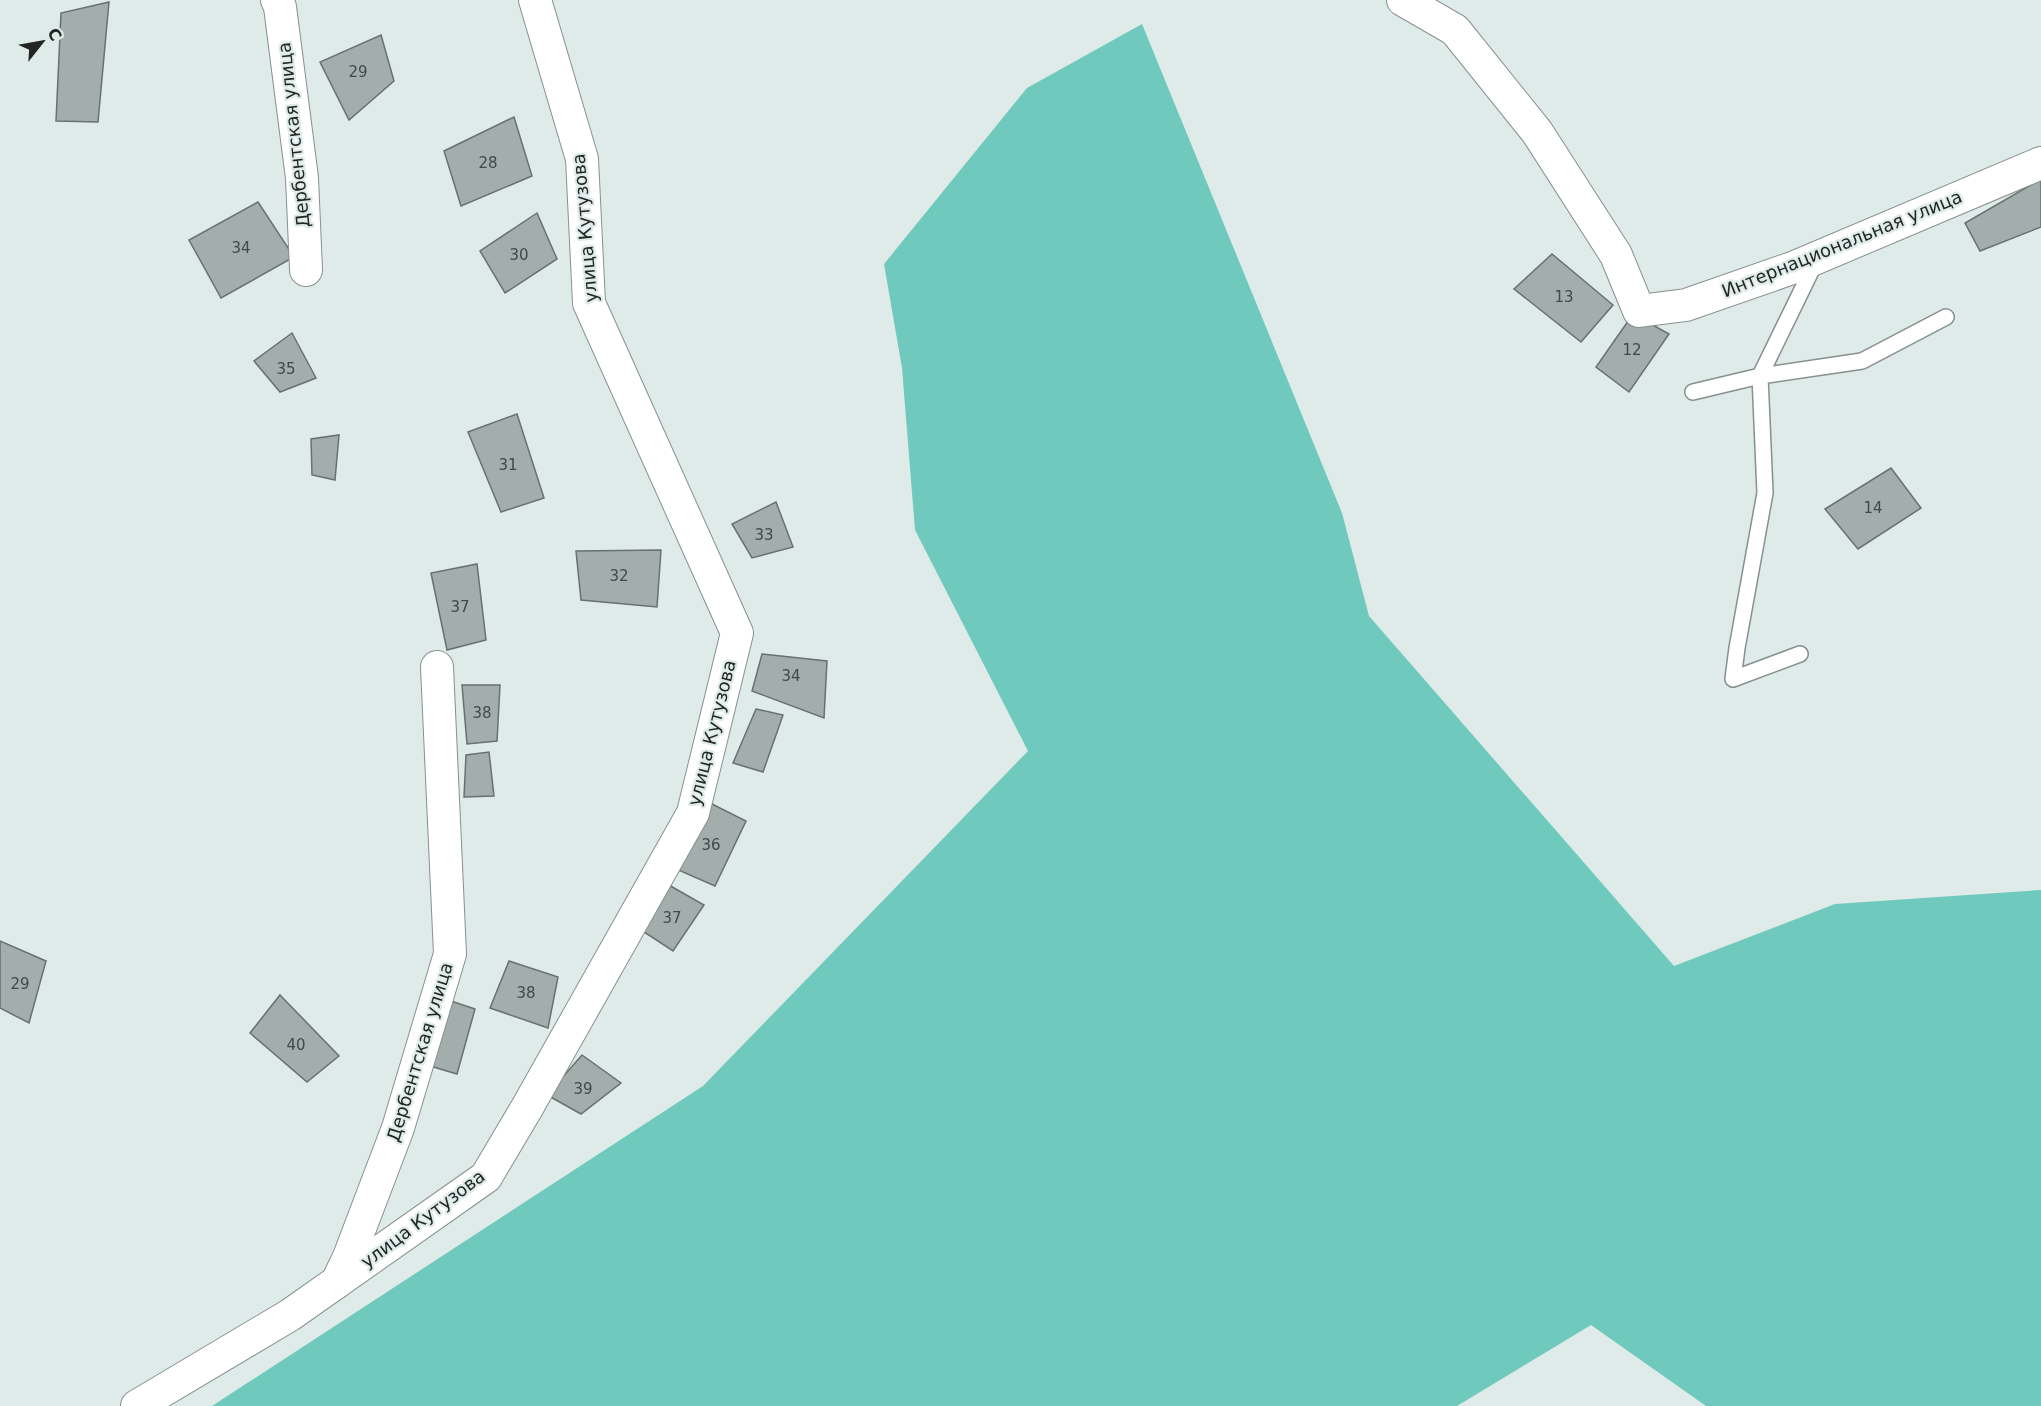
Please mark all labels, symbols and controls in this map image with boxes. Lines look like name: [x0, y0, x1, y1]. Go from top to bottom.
north arrow: [12, 12, 72, 72]
text: С: [43, 25, 66, 44]
street label: Дербентская улица: [273, 41, 314, 229]
house number: 29: [348, 63, 368, 81]
street label: улица Кутузова: [568, 153, 601, 304]
house number: 28: [478, 154, 498, 172]
street label: Интернациональная улица: [1719, 186, 1965, 301]
house number: 34: [231, 239, 251, 257]
house number: 30: [509, 246, 529, 264]
house number: 13: [1554, 288, 1574, 306]
house number: 12: [1622, 341, 1642, 359]
house number: 35: [276, 360, 296, 378]
house number: 31: [498, 456, 518, 474]
house number: 14: [1863, 499, 1883, 517]
house number: 33: [754, 526, 774, 544]
house number: 32: [609, 567, 629, 585]
house number: 37: [450, 598, 470, 616]
street label: улица Кутузова: [683, 658, 740, 808]
house number: 34: [781, 667, 801, 685]
house number: 38: [472, 704, 492, 722]
house number: 36: [701, 836, 721, 854]
house number: 37: [662, 909, 682, 927]
street label: Дербентская улица: [382, 960, 457, 1144]
house number: 29: [10, 975, 30, 993]
house number: 38: [516, 984, 536, 1002]
house number: 40: [286, 1036, 306, 1054]
house number: 39: [573, 1080, 593, 1098]
street label: улица Кутузова: [357, 1165, 489, 1272]

